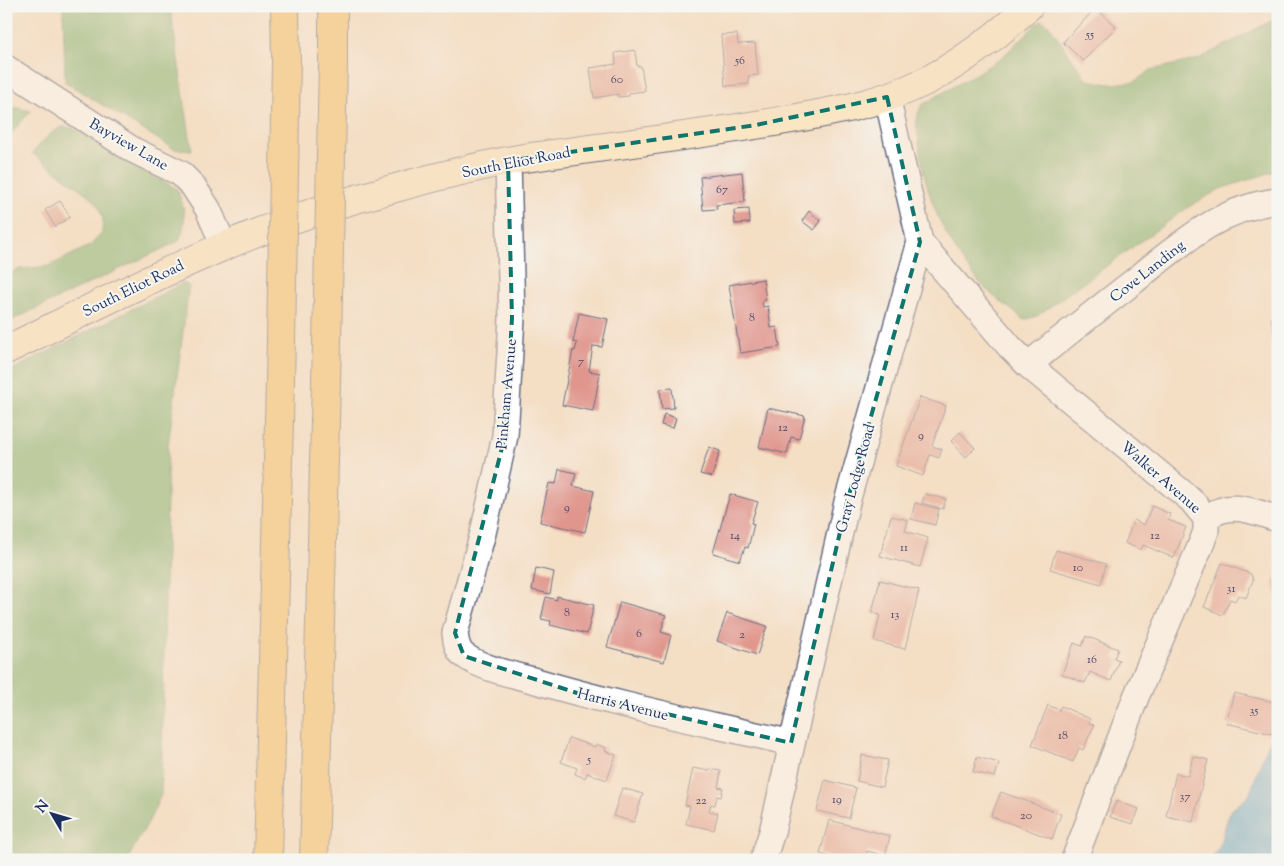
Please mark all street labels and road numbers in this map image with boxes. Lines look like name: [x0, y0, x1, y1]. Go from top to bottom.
street label: Bayview Lane: [85, 114, 172, 177]
street label: South Eliot Road: [460, 143, 573, 184]
street label: Cove Landing: [1106, 236, 1190, 308]
street label: South Eliot Road: [79, 255, 188, 323]
street label: Pinkham Avenue: [492, 338, 523, 450]
street label: Gray Lodge Road: [832, 421, 881, 535]
street label: Walker Avenue: [1115, 437, 1205, 519]
street label: Harris Avenue: [575, 684, 670, 727]

